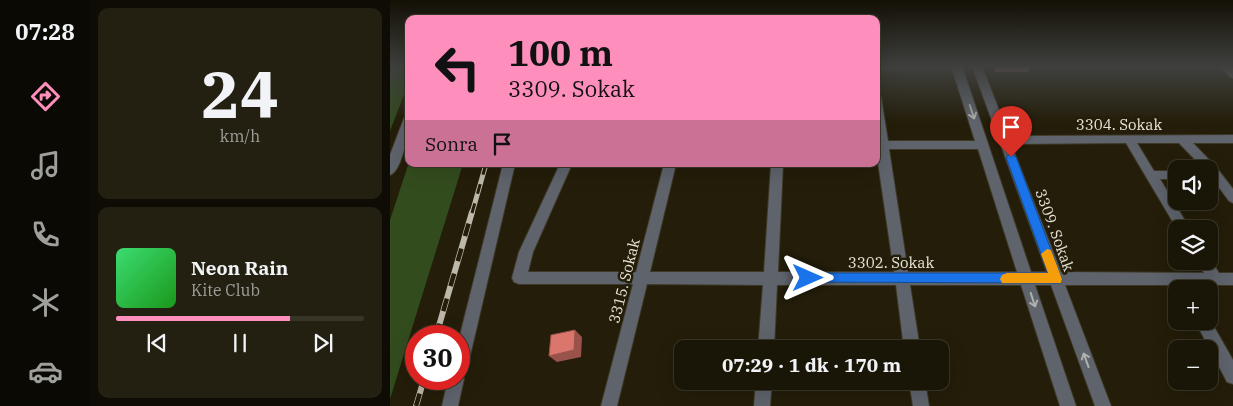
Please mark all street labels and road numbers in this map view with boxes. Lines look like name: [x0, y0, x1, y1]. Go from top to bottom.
street label: 3304. Sokak: [1076, 115, 1162, 134]
street label: 3309. Sokak: [1031, 186, 1079, 274]
street label: 3315. Sokak: [604, 237, 644, 325]
street label: 3302. Sokak: [848, 253, 934, 272]

